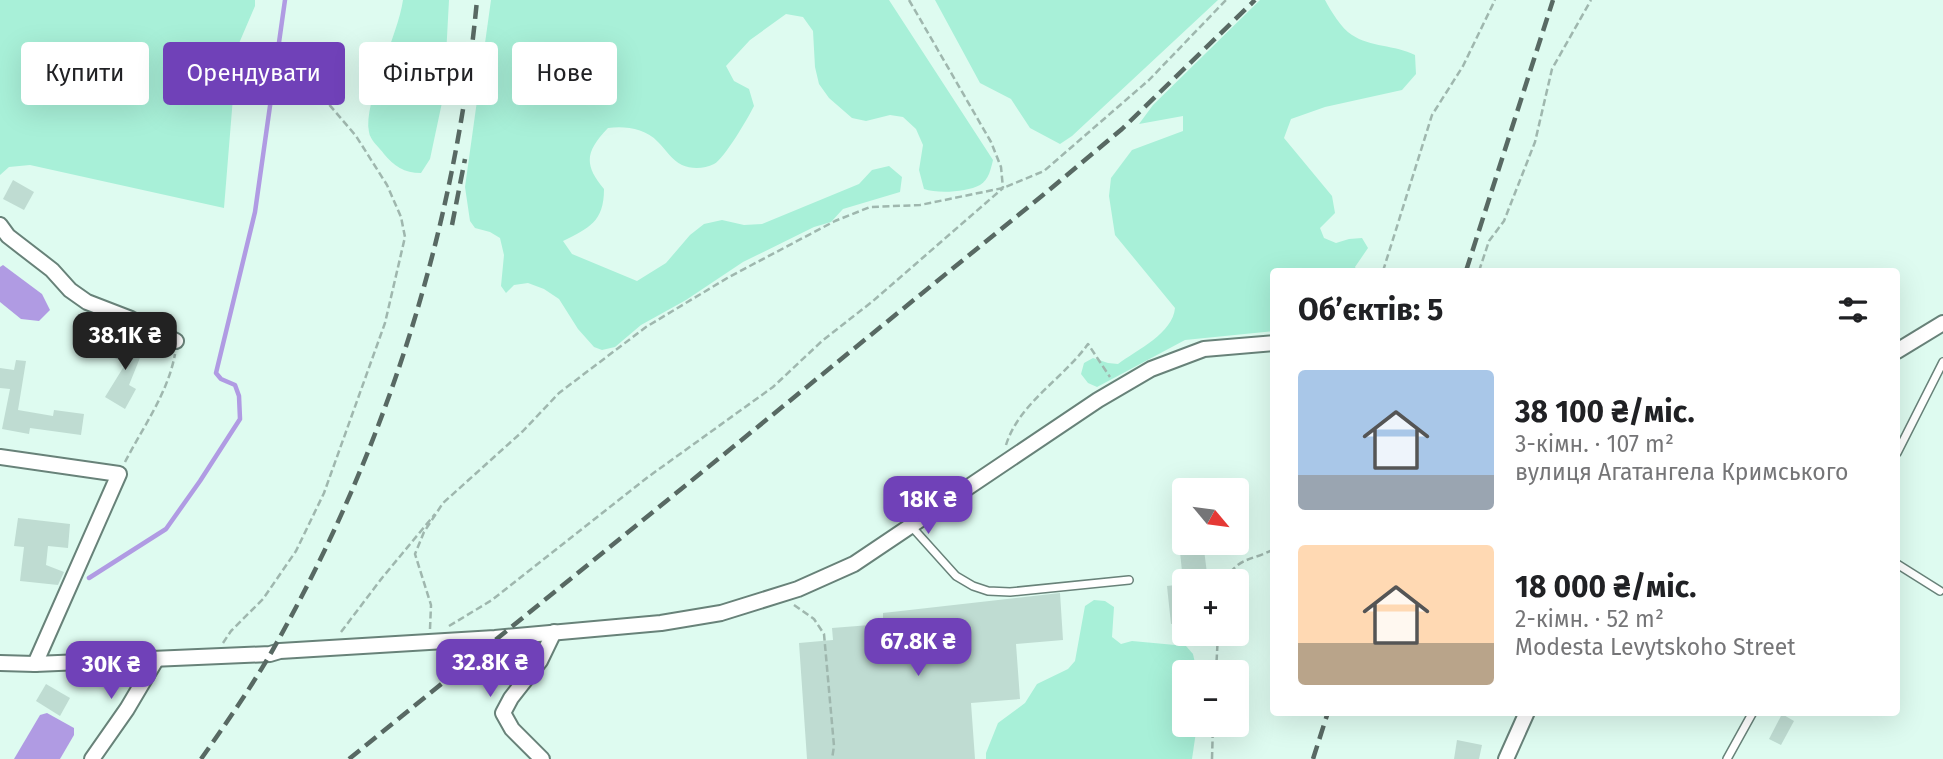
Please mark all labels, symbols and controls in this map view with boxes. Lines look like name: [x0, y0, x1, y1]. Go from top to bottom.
chip: Купити: [21, 42, 149, 105]
chip: Орендувати: [163, 42, 345, 105]
chip: Фільтри: [359, 42, 498, 105]
chip: Нове: [512, 42, 617, 105]
icon: filters: [1834, 291, 1872, 329]
text: Об’єктів: 5: [1298, 292, 1443, 328]
pin: 38.1K ₴: [60, 312, 190, 372]
text: 38.1K ₴: [89, 321, 161, 349]
text: 38 100 ₴/міс.: [1515, 394, 1695, 430]
icon: home: [1354, 398, 1438, 482]
text: 3-кімн. · 107 m²: [1515, 430, 1674, 458]
text: вулиця Агатангела Кримського: [1515, 458, 1848, 486]
pin: 18K ₴: [879, 476, 977, 536]
north arrow: [1172, 478, 1250, 555]
map controls: [1172, 478, 1249, 737]
text: 18K ₴: [899, 485, 957, 513]
button: +: [1172, 569, 1249, 646]
text: 18 000 ₴/міс.: [1515, 569, 1697, 605]
icon: home: [1354, 573, 1438, 657]
text: 2-кімн. · 52 m²: [1515, 605, 1664, 633]
pin: 67.8K ₴: [853, 618, 983, 678]
text: 67.8K ₴: [880, 627, 956, 655]
text: Modesta Levytskoho Street: [1515, 633, 1796, 661]
pin: 32.8K ₴: [425, 640, 555, 699]
pin: 30K ₴: [62, 642, 160, 701]
text: 32.8K ₴: [452, 648, 528, 676]
text: 30K ₴: [82, 650, 140, 678]
button: −: [1172, 660, 1249, 737]

